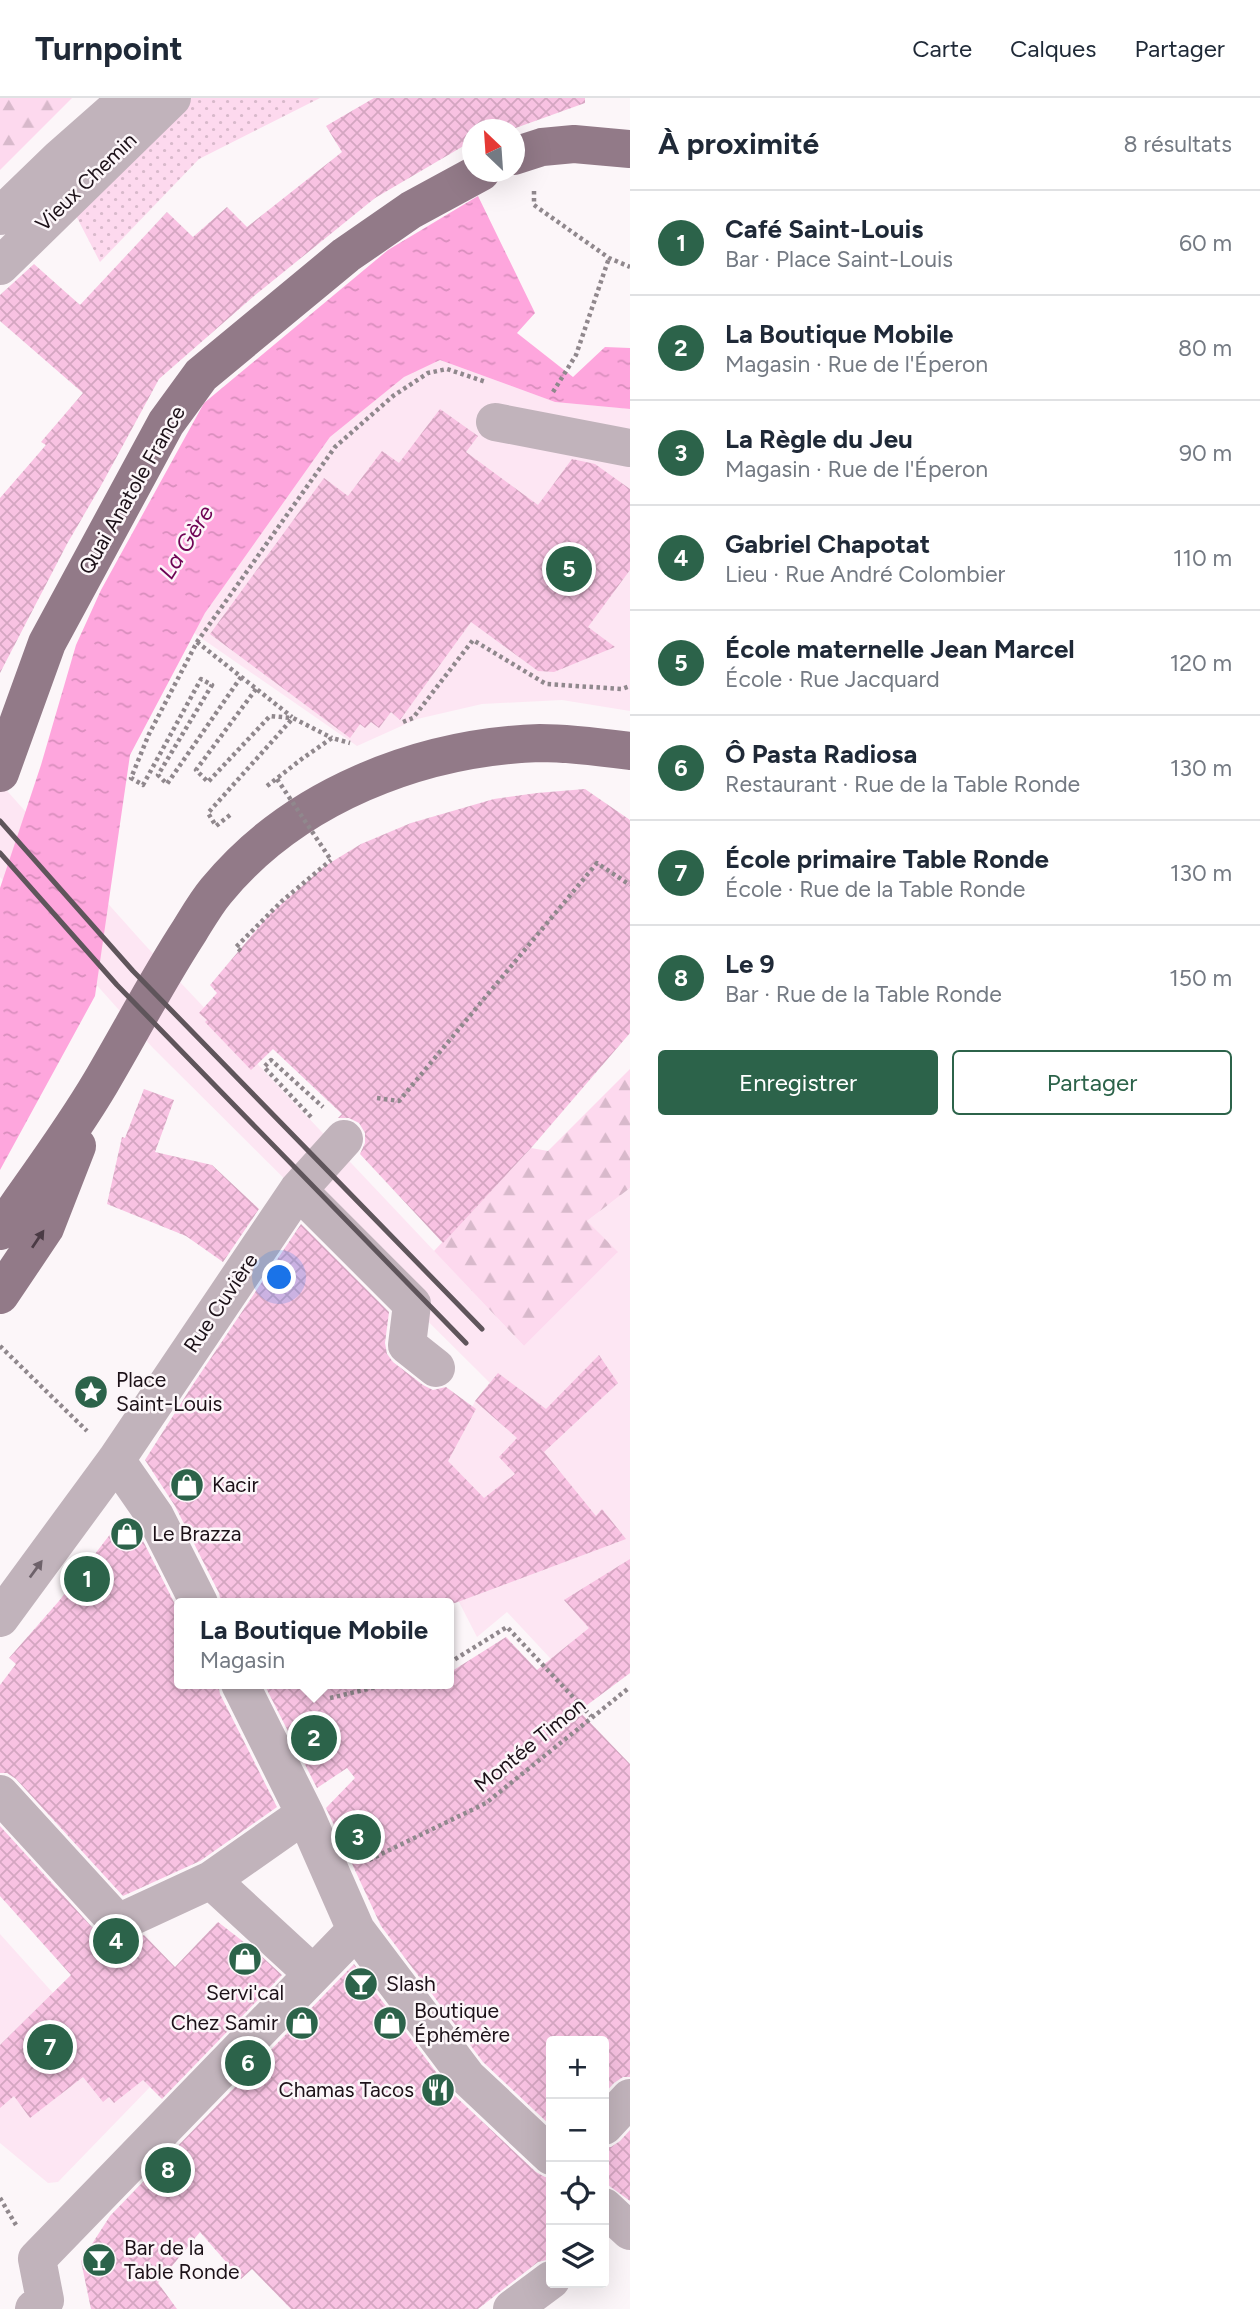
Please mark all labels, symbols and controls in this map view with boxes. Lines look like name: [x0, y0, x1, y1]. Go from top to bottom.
text: Turnpoint: [35, 29, 183, 68]
text: Carte: [912, 34, 972, 63]
text: Calques: [1010, 34, 1096, 63]
text: Partager: [1134, 34, 1225, 63]
north arrow: [462, 119, 525, 182]
text: À proximité: [658, 125, 819, 162]
street label: Vieux Chemin: [30, 127, 141, 236]
text: 8 résultats: [1123, 130, 1232, 158]
text: Café Saint-Louis: [725, 213, 923, 245]
text: 1: [676, 229, 686, 257]
text: 60 m: [1179, 229, 1232, 257]
text: Bar · Place Saint-Louis: [725, 245, 953, 273]
text: La Boutique Mobile: [725, 318, 953, 350]
text: 2: [674, 334, 688, 362]
text: 80 m: [1178, 334, 1232, 362]
text: Magasin · Rue de l'Éperon: [725, 350, 988, 378]
street label: Quai Anatole France: [73, 401, 190, 578]
text: La Règle du Jeu: [725, 423, 913, 455]
text: 3: [675, 439, 687, 467]
text: 90 m: [1179, 439, 1232, 467]
text: Magasin · Rue de l'Éperon: [725, 455, 988, 483]
water label: La Gère: [153, 500, 220, 584]
text: Gabriel Chapotat: [725, 528, 930, 560]
pin: 5: [546, 543, 592, 595]
text: 4: [674, 544, 688, 572]
text: 110 m: [1173, 544, 1232, 572]
text: Lieu · Rue André Colombier: [725, 560, 1005, 588]
text: École maternelle Jean Marcel: [725, 633, 1075, 665]
text: 5: [674, 649, 688, 677]
text: 120 m: [1170, 649, 1232, 677]
text: École · Rue Jacquard: [725, 665, 940, 693]
text: Ô Pasta Radiosa: [725, 738, 917, 770]
text: 6: [674, 754, 688, 782]
text: 130 m: [1170, 754, 1232, 782]
text: Restaurant · Rue de la Table Ronde: [725, 770, 1080, 798]
text: École primaire Table Ronde: [725, 843, 1049, 875]
text: 7: [675, 859, 687, 887]
text: 130 m: [1170, 859, 1232, 887]
text: École · Rue de la Table Ronde: [725, 875, 1025, 903]
text: Le 9: [725, 948, 775, 980]
text: 8: [674, 964, 688, 992]
text: 150 m: [1169, 964, 1232, 992]
text: Bar · Rue de la Table Ronde: [725, 980, 1002, 1008]
button: Enregistrer: [658, 1050, 938, 1115]
button: Partager: [952, 1050, 1232, 1115]
one-way arrow: [31, 1230, 45, 1248]
street label: Rue Cuvière: [178, 1248, 263, 1357]
your location: [262, 1260, 296, 1294]
place label: Place Saint-Louis: [116, 1367, 222, 1416]
place icon: Place Saint-Louis: [72, 1373, 110, 1411]
shop icon: Kacir: [168, 1466, 206, 1504]
place label: Kacir: [212, 1472, 259, 1497]
shop icon: Le Brazza: [108, 1515, 146, 1553]
place label: Le Brazza: [152, 1521, 242, 1546]
pin: 1: [64, 1553, 110, 1605]
one-way arrow: [29, 1560, 43, 1578]
popup: [174, 1598, 454, 1689]
text: La Boutique Mobile: [200, 1614, 428, 1646]
text: Magasin: [200, 1646, 285, 1674]
street label: Montée Timon: [469, 1692, 590, 1797]
pin: 2: [291, 1712, 337, 1764]
pin: 3: [335, 1811, 381, 1863]
pin: 4: [93, 1915, 139, 1967]
shop icon: Servi'cal: [226, 1940, 264, 1978]
bar icon: Slash: [342, 1965, 380, 2003]
place label: Slash: [386, 1971, 436, 1996]
place label: Servi'cal: [206, 1980, 284, 2005]
place label: Boutique Éphémère: [414, 1998, 510, 2047]
shop icon: Chez Samir: [283, 2004, 321, 2042]
shop icon: Boutique Éphémère: [371, 2004, 409, 2042]
place label: Chez Samir: [171, 2010, 278, 2035]
pin: 7: [27, 2021, 73, 2073]
map controls: [546, 2036, 609, 2288]
button: +: [546, 2036, 609, 2099]
pin: 6: [225, 2037, 271, 2089]
restaurant icon: Chamas Tacos: [419, 2071, 457, 2109]
place label: Chamas Tacos: [279, 2077, 414, 2102]
button: −: [546, 2099, 609, 2162]
pin: 8: [145, 2144, 191, 2196]
button: locate: [546, 2162, 609, 2225]
button: layers: [546, 2225, 609, 2288]
place label: Bar de la Table Ronde: [124, 2235, 239, 2284]
bar icon: Bar de la Table Ronde: [80, 2241, 118, 2279]

